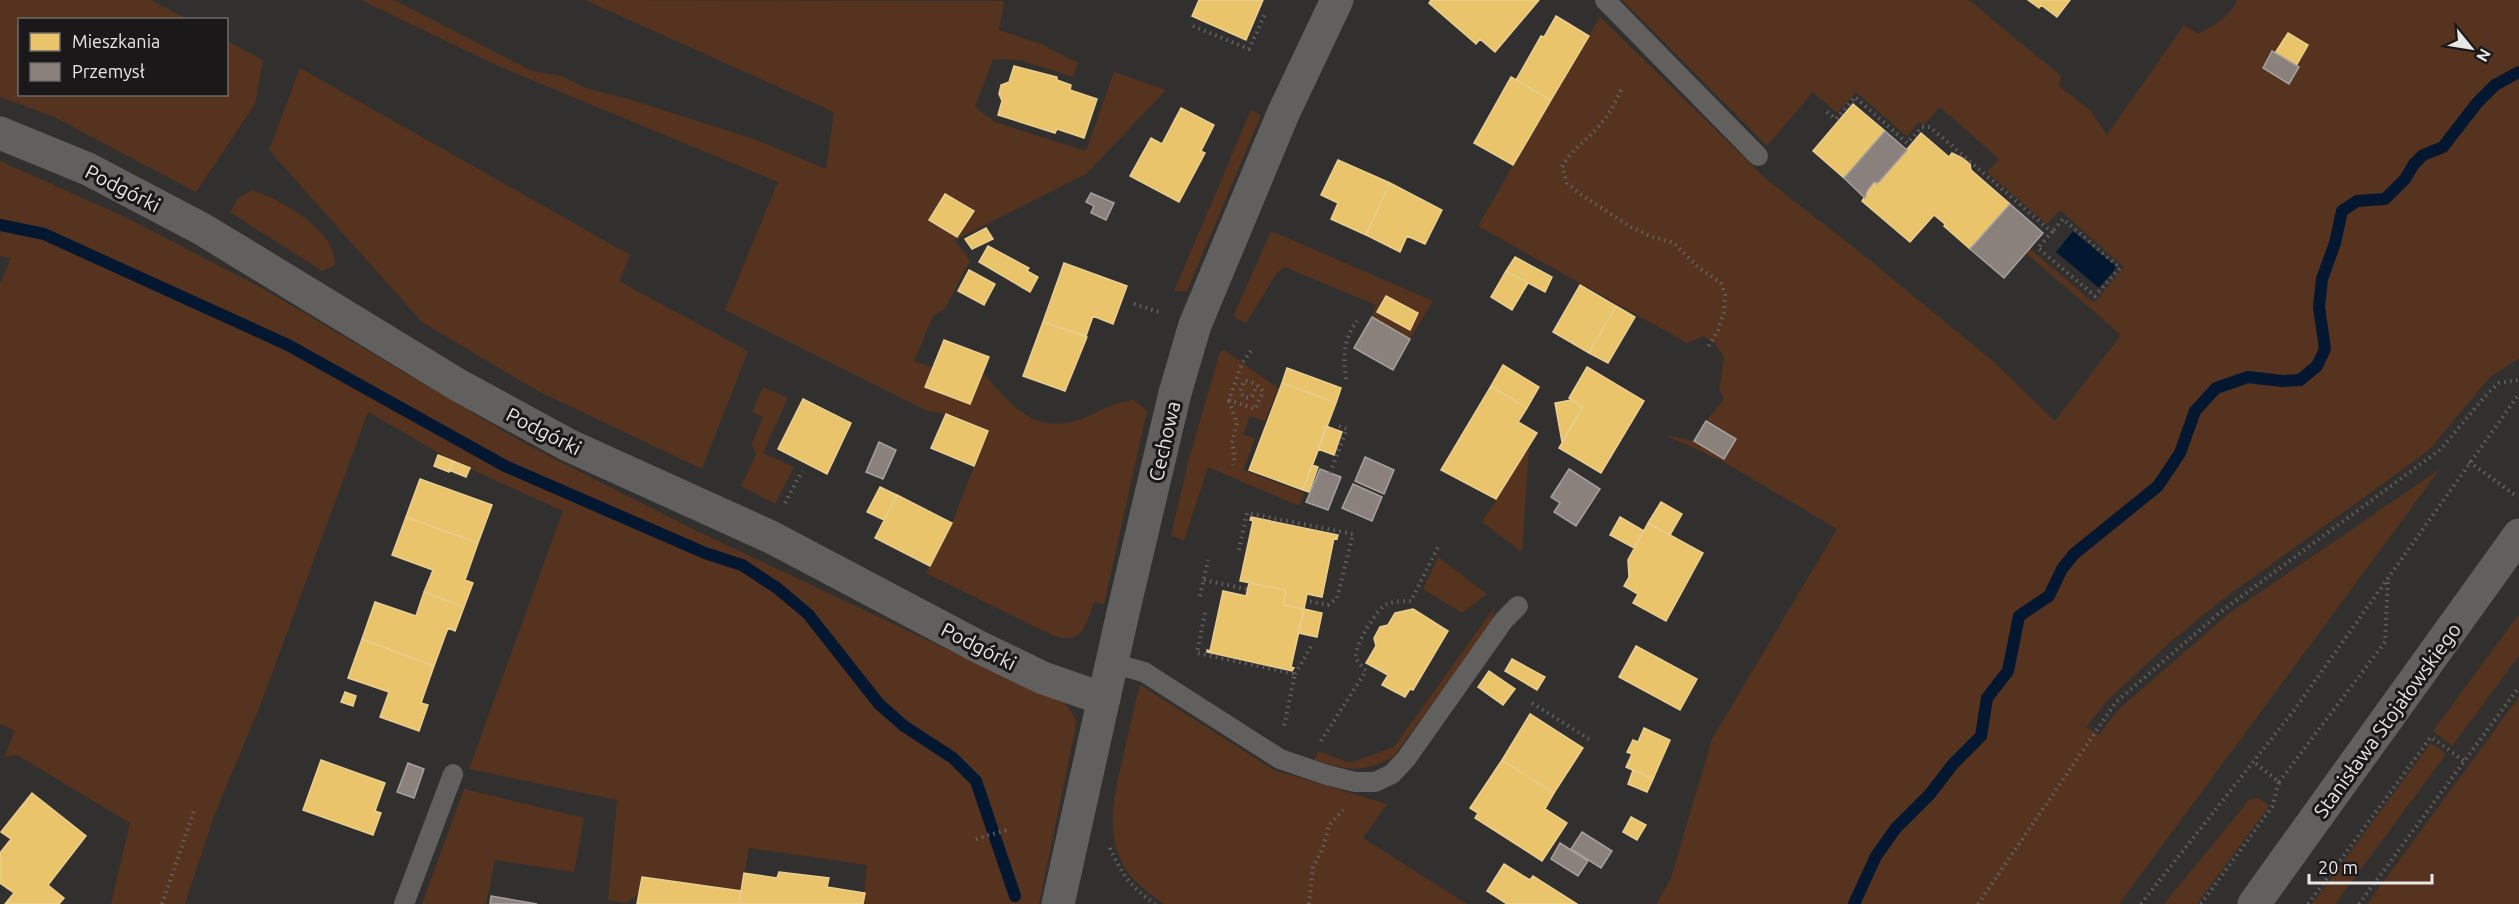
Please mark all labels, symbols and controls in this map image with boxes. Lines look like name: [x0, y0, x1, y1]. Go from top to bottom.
legend: [18, 18, 228, 96]
north arrow: [2441, 18, 2501, 78]
text: Mieszkania: [72, 31, 160, 51]
text: N: [2473, 46, 2495, 65]
text: Przemysł: [72, 61, 145, 81]
street label: Podgórki: [82, 159, 164, 217]
street label: Cechowa: [1144, 399, 1184, 483]
street label: Podgórki: [503, 402, 585, 460]
street label: Podgórki: [938, 617, 1020, 675]
street label: Stanisława Stojałowskiego: [2309, 618, 2465, 822]
scale bar: [2309, 847, 2432, 885]
text: 20 m: [2318, 857, 2358, 877]

